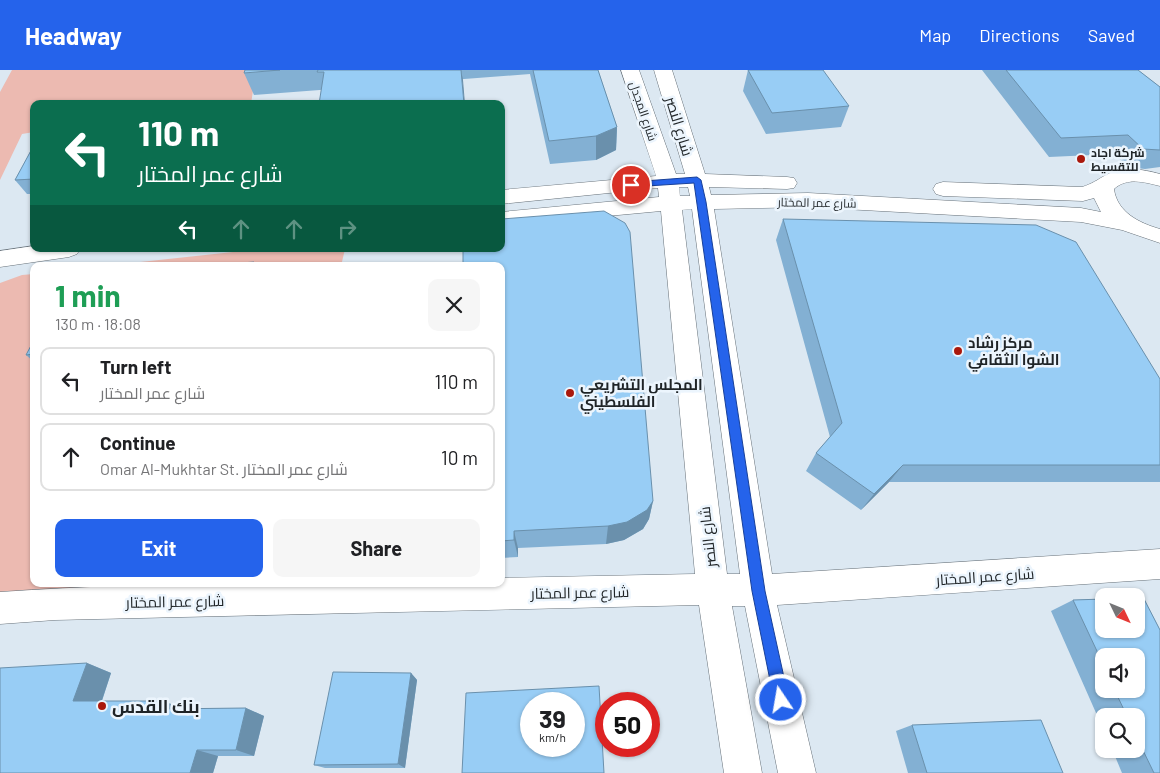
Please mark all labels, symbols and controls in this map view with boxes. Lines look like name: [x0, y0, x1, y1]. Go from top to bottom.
text: Headway: [25, 21, 122, 50]
text: Map: [919, 24, 951, 46]
text: Directions: [979, 24, 1060, 46]
text: Saved: [1088, 24, 1135, 46]
street label: شارع المجدل: [625, 79, 661, 143]
street label: شارع النصر: [659, 93, 698, 159]
text: 110 m: [138, 111, 219, 153]
icon: left: [55, 120, 120, 185]
place label: شركة اجاد للتقسيط: [1091, 145, 1145, 174]
marker: شركة اجاد للتقسيط: [1075, 153, 1087, 165]
text: شارع عمر المختار: [138, 160, 283, 186]
pin: [610, 164, 652, 206]
icon: arrive: [617, 171, 645, 199]
street label: شارع عمر المختار: [776, 194, 857, 212]
icon: left: [174, 215, 202, 243]
icon: ahead: [227, 215, 255, 243]
icon: ahead: [280, 215, 308, 243]
icon: right: [333, 215, 361, 243]
text: 1 min: [55, 277, 121, 313]
button: close: [428, 279, 480, 331]
text: 130 m · 18:08: [55, 314, 141, 333]
place label: مركز رشاد الشوا الثقافي: [968, 333, 1059, 372]
marker: مركز رشاد الشوا الثقافي: [952, 345, 964, 357]
text: Turn left: [100, 355, 171, 378]
icon: left: [57, 367, 85, 395]
text: 110 m: [434, 370, 478, 393]
place label: المجلس التشريعي الفلسطيني: [580, 375, 703, 414]
text: شارع عمر المختار: [100, 383, 205, 402]
marker: المجلس التشريعي الفلسطيني: [564, 387, 576, 399]
text: Continue: [100, 431, 176, 454]
icon: ahead: [57, 443, 85, 471]
text: 10 m: [441, 446, 478, 469]
text: Omar Al-Mukhtar St. شارع عمر المختار: [100, 459, 348, 478]
street label: شارع النصر: [695, 505, 722, 569]
button: Exit: [55, 519, 263, 577]
button: Share: [273, 519, 480, 577]
street label: شارع عمر المختار: [934, 564, 1035, 591]
street label: شارع عمر المختار: [530, 582, 630, 605]
north arrow: [1095, 588, 1145, 638]
map controls: [1095, 588, 1145, 758]
street label: شارع عمر المختار: [125, 591, 225, 614]
button: sound: [1095, 648, 1145, 698]
position arrow: [754, 673, 806, 725]
speed limit sign: 50: [595, 692, 660, 757]
place label: بنك القدس: [112, 695, 200, 718]
marker: بنك القدس: [96, 700, 108, 712]
text: 39: [539, 703, 566, 733]
button: search: [1095, 708, 1145, 758]
text: km/h: [539, 730, 566, 744]

